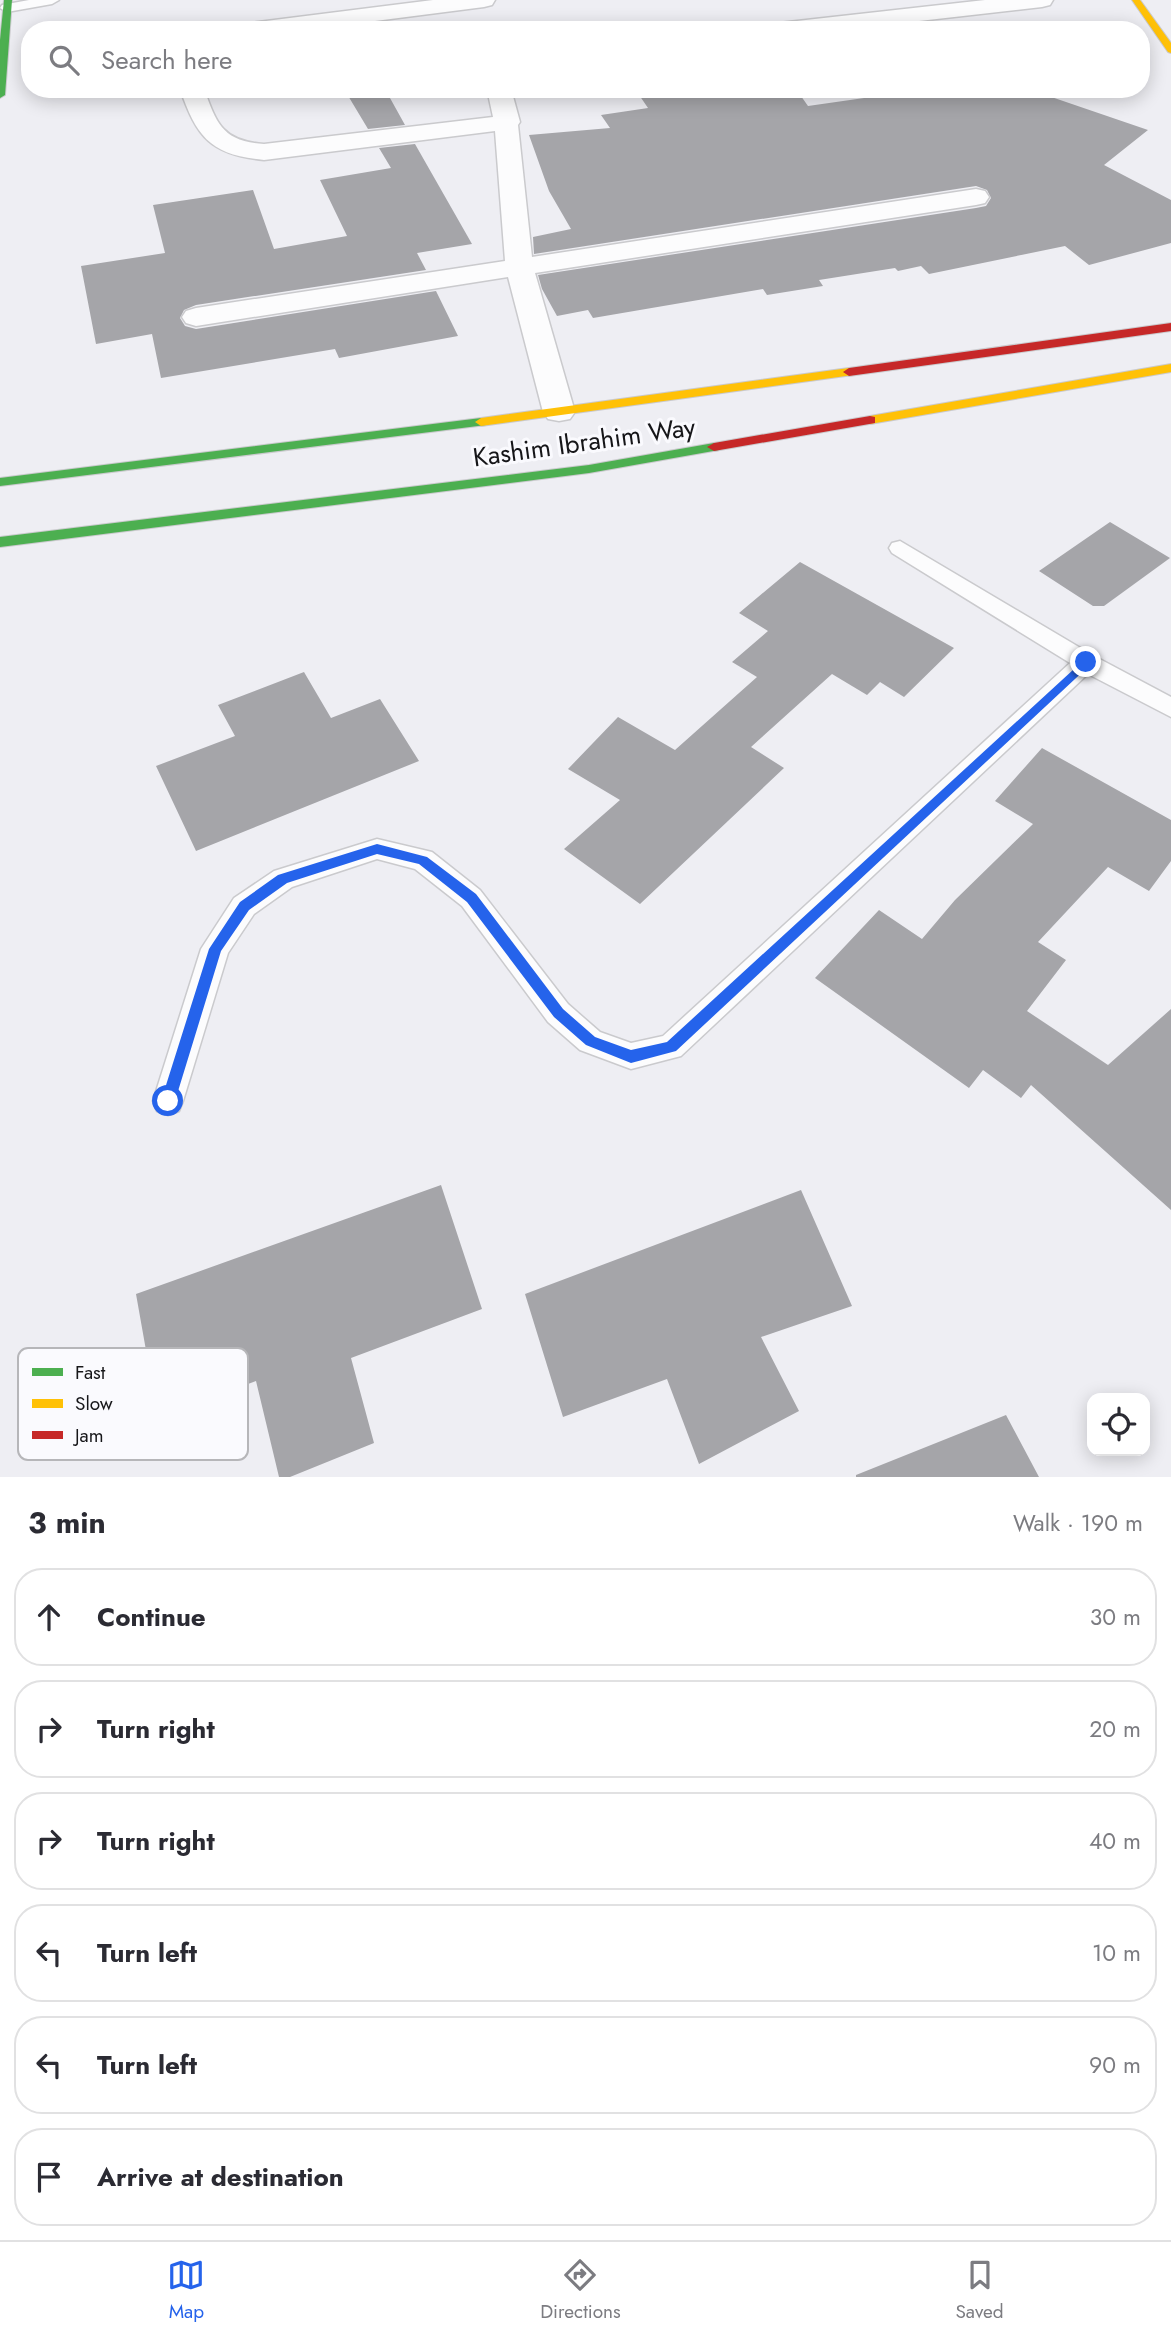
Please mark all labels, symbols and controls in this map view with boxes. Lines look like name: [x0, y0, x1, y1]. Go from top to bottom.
search box: [21, 21, 1150, 98]
icon: search: [45, 41, 83, 79]
text: Search here: [101, 41, 233, 79]
street label: Kashim Ibrahim Way: [470, 408, 698, 476]
route end: [1070, 646, 1101, 677]
route start: [152, 1085, 183, 1116]
legend: [18, 1348, 248, 1460]
text: Fast: [75, 1359, 106, 1386]
text: Slow: [75, 1390, 113, 1417]
map controls: [1087, 1393, 1150, 1456]
button: locate: [1087, 1393, 1150, 1456]
text: Jam: [72, 1422, 104, 1449]
text: 3 min: [28, 1501, 106, 1544]
text: Walk · 190 m: [1013, 1506, 1143, 1540]
icon: ahead: [30, 1598, 68, 1636]
text: Continue: [97, 1598, 206, 1636]
text: 30 m: [1090, 1600, 1141, 1634]
icon: right: [30, 1710, 68, 1748]
text: Turn right: [97, 1710, 215, 1748]
text: 20 m: [1089, 1712, 1141, 1746]
icon: right: [30, 1822, 68, 1860]
text: Turn right: [97, 1822, 215, 1860]
text: 40 m: [1089, 1824, 1141, 1858]
icon: left: [30, 1934, 68, 1972]
text: Turn left: [97, 1934, 197, 1972]
text: 10 m: [1092, 1936, 1141, 1970]
icon: left: [30, 2046, 68, 2084]
text: Turn left: [97, 2046, 197, 2084]
text: 90 m: [1089, 2048, 1141, 2082]
icon: arrive: [30, 2158, 68, 2196]
text: Arrive at destination: [97, 2158, 344, 2196]
tab: Map: [167, 2256, 205, 2325]
tab: Directions: [540, 2256, 621, 2325]
tab: Saved: [955, 2256, 1004, 2325]

